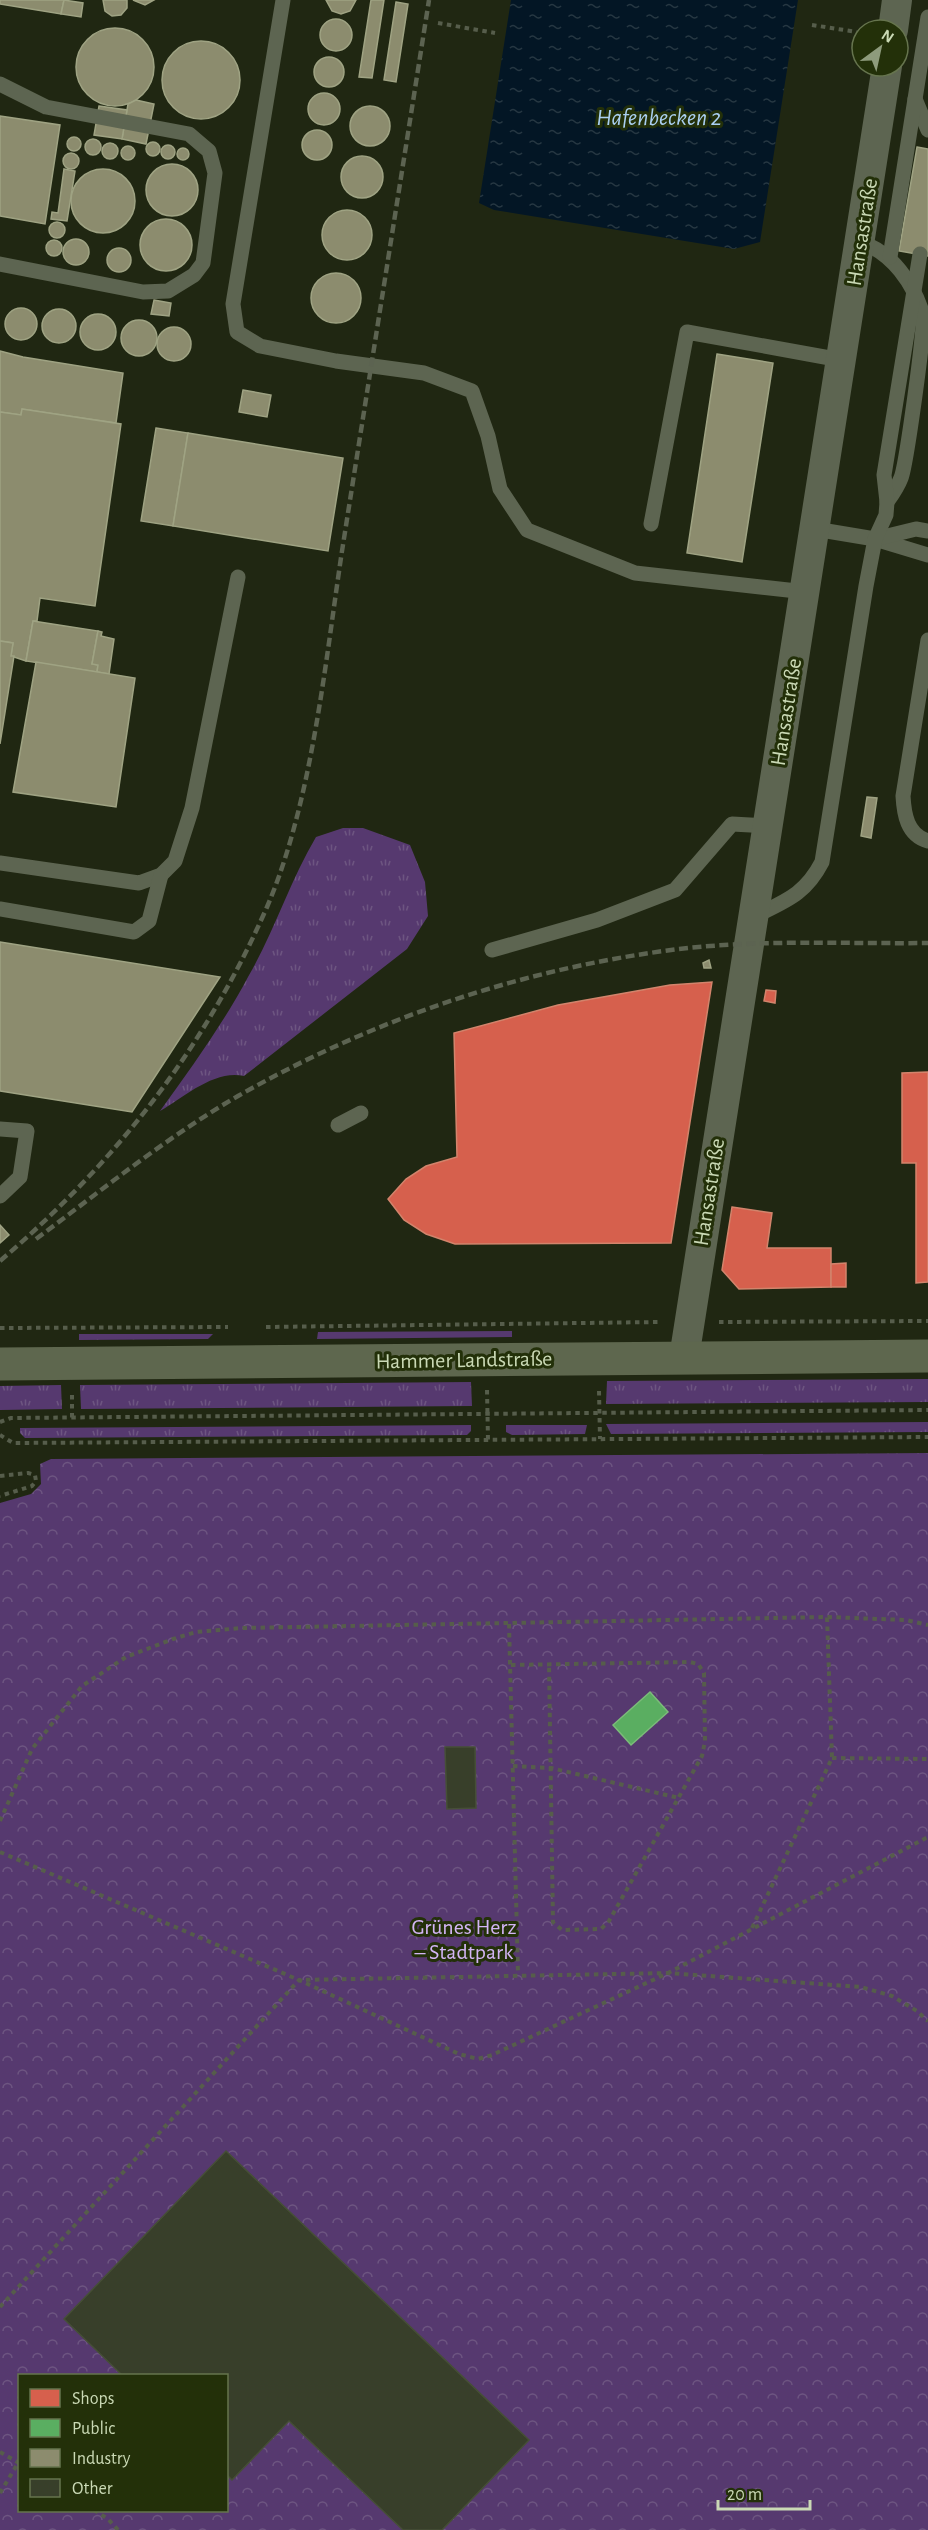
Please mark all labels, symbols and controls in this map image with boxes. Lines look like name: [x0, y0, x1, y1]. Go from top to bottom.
north arrow: [850, 18, 910, 78]
text: N: [879, 27, 897, 46]
water label: Hafenbecken 2: [596, 106, 722, 130]
street label: Hansastraße: [843, 177, 881, 287]
street label: Hansastraße: [767, 657, 805, 767]
street label: Hansastraße: [690, 1137, 728, 1247]
street label: Hammer Landstraße: [375, 1347, 553, 1373]
park label: Grünes Herz – Stadtpark: [411, 1916, 517, 1963]
legend: [18, 2374, 228, 2512]
text: Shops: [72, 2390, 114, 2408]
text: Public: [72, 2420, 115, 2438]
text: Industry: [72, 2450, 131, 2468]
scale bar: [718, 2473, 810, 2511]
text: Other: [72, 2480, 113, 2498]
text: 20 m: [727, 2486, 762, 2504]

